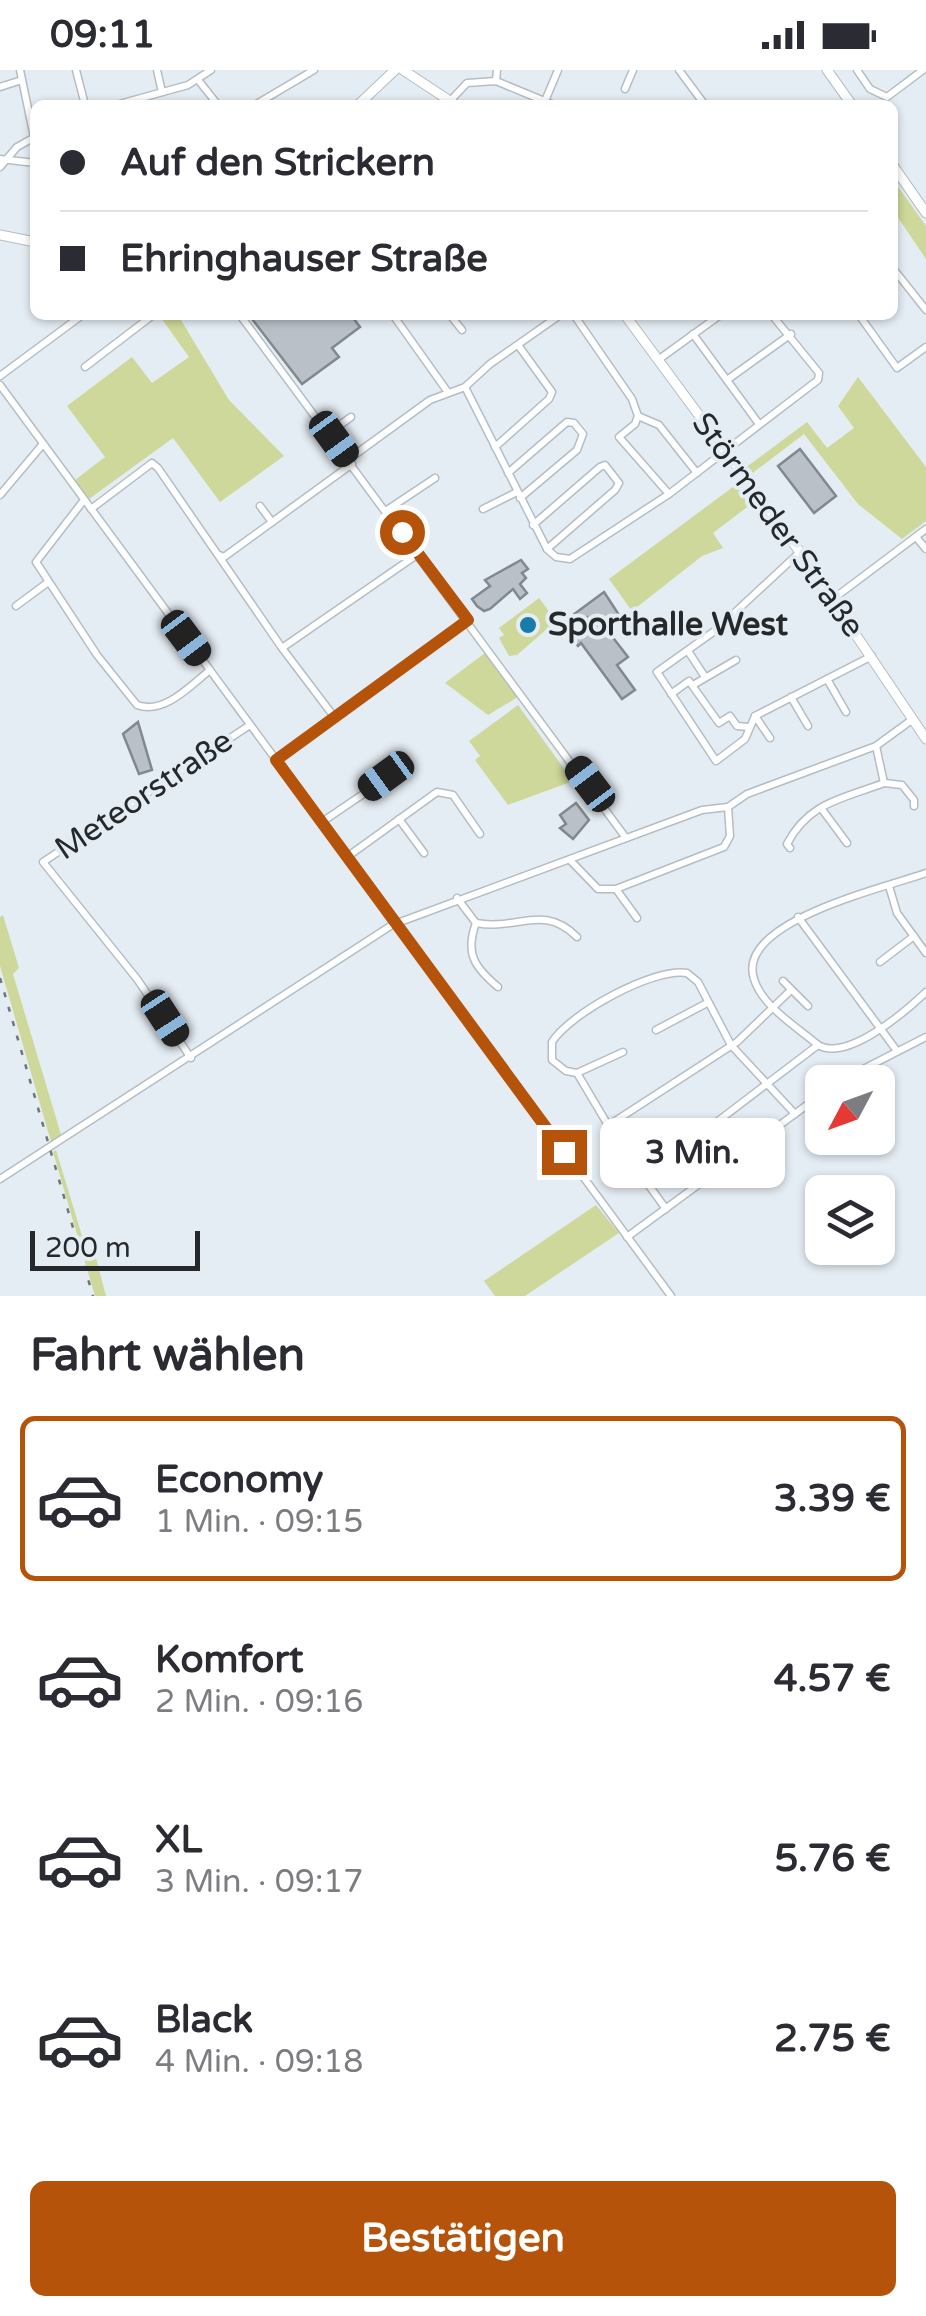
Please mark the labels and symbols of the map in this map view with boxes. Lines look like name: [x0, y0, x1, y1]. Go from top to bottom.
street label: Störmeder Straße: [684, 405, 872, 645]
car: [304, 406, 364, 472]
route start: [380, 510, 425, 555]
car: [156, 605, 216, 671]
place label: Sporthalle West: [548, 606, 789, 644]
marker: Sporthalle West: [517, 614, 539, 636]
street label: Meteorstraße: [48, 722, 240, 868]
car: [353, 746, 419, 806]
car: [560, 751, 620, 817]
car: [136, 985, 194, 1051]
north arrow: [805, 1065, 895, 1155]
callout: 3 Min.: [599, 1117, 784, 1187]
route end: [542, 1130, 587, 1175]
scale bar: [30, 1226, 200, 1270]

